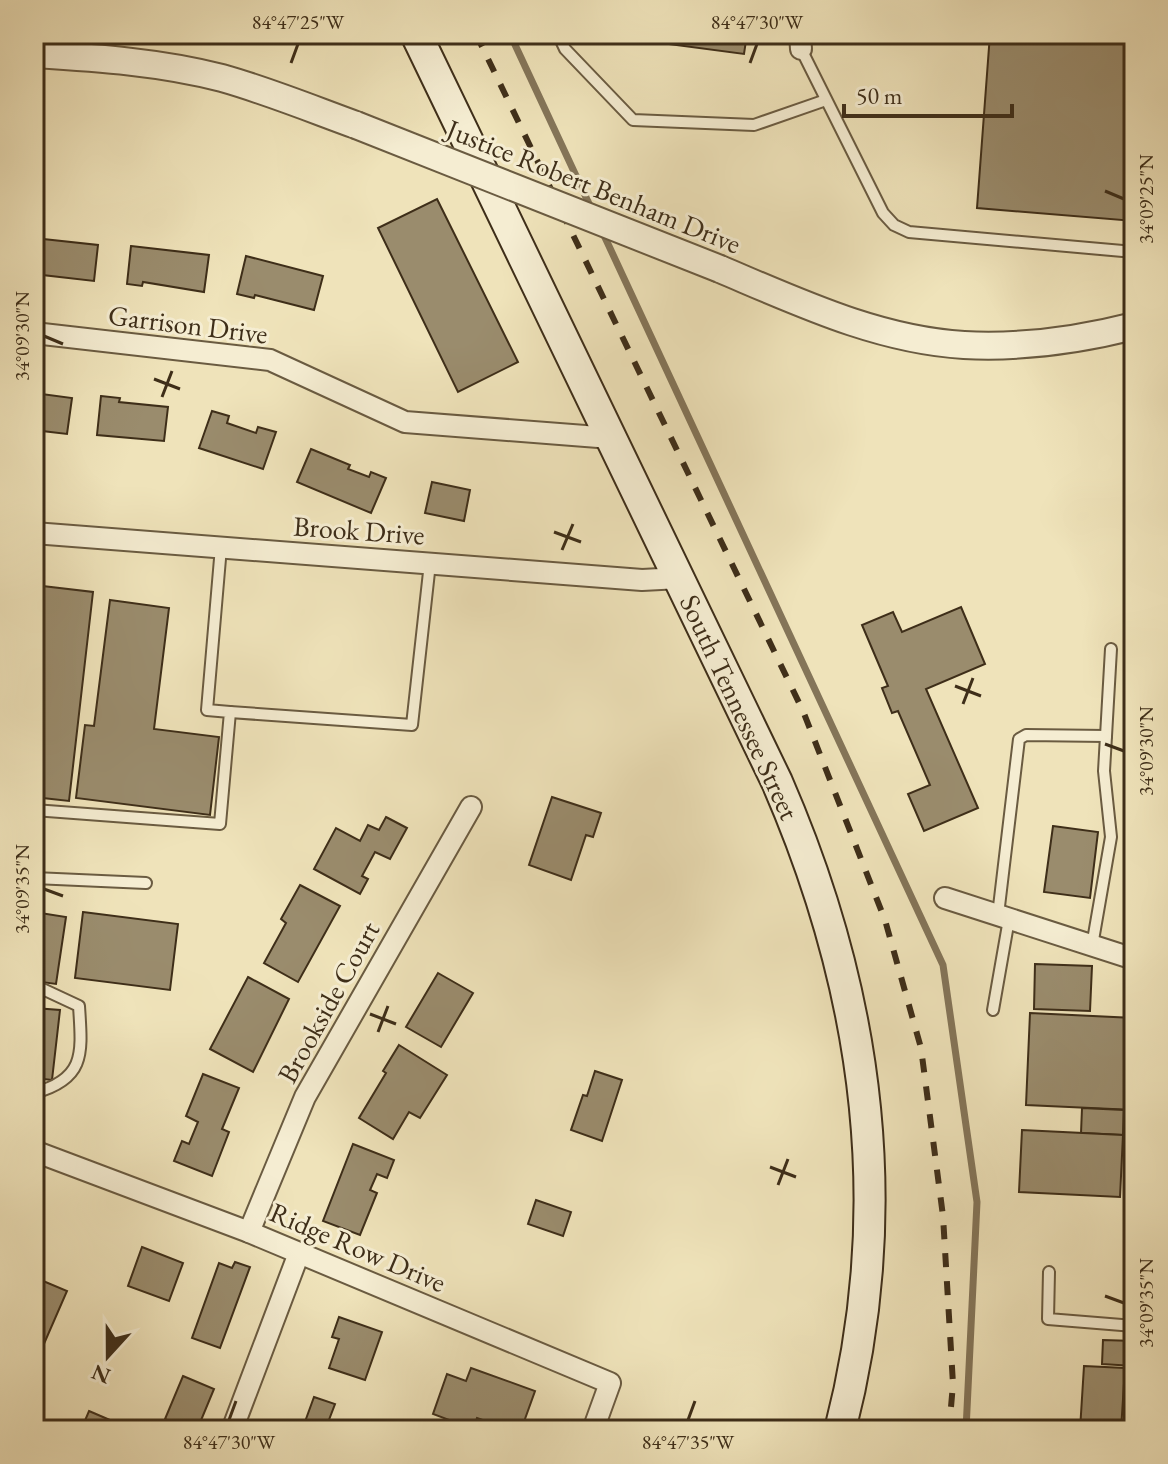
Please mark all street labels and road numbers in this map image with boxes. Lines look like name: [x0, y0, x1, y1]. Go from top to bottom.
street label: Justice Robert Benham Drive: [440, 110, 746, 262]
street label: Garrison Drive: [106, 296, 270, 352]
street label: Brook Drive: [292, 507, 426, 553]
street label: South Tennessee Street: [672, 589, 808, 826]
street label: Brookside Court: [269, 915, 387, 1089]
street label: Ridge Row Drive: [265, 1194, 451, 1300]

